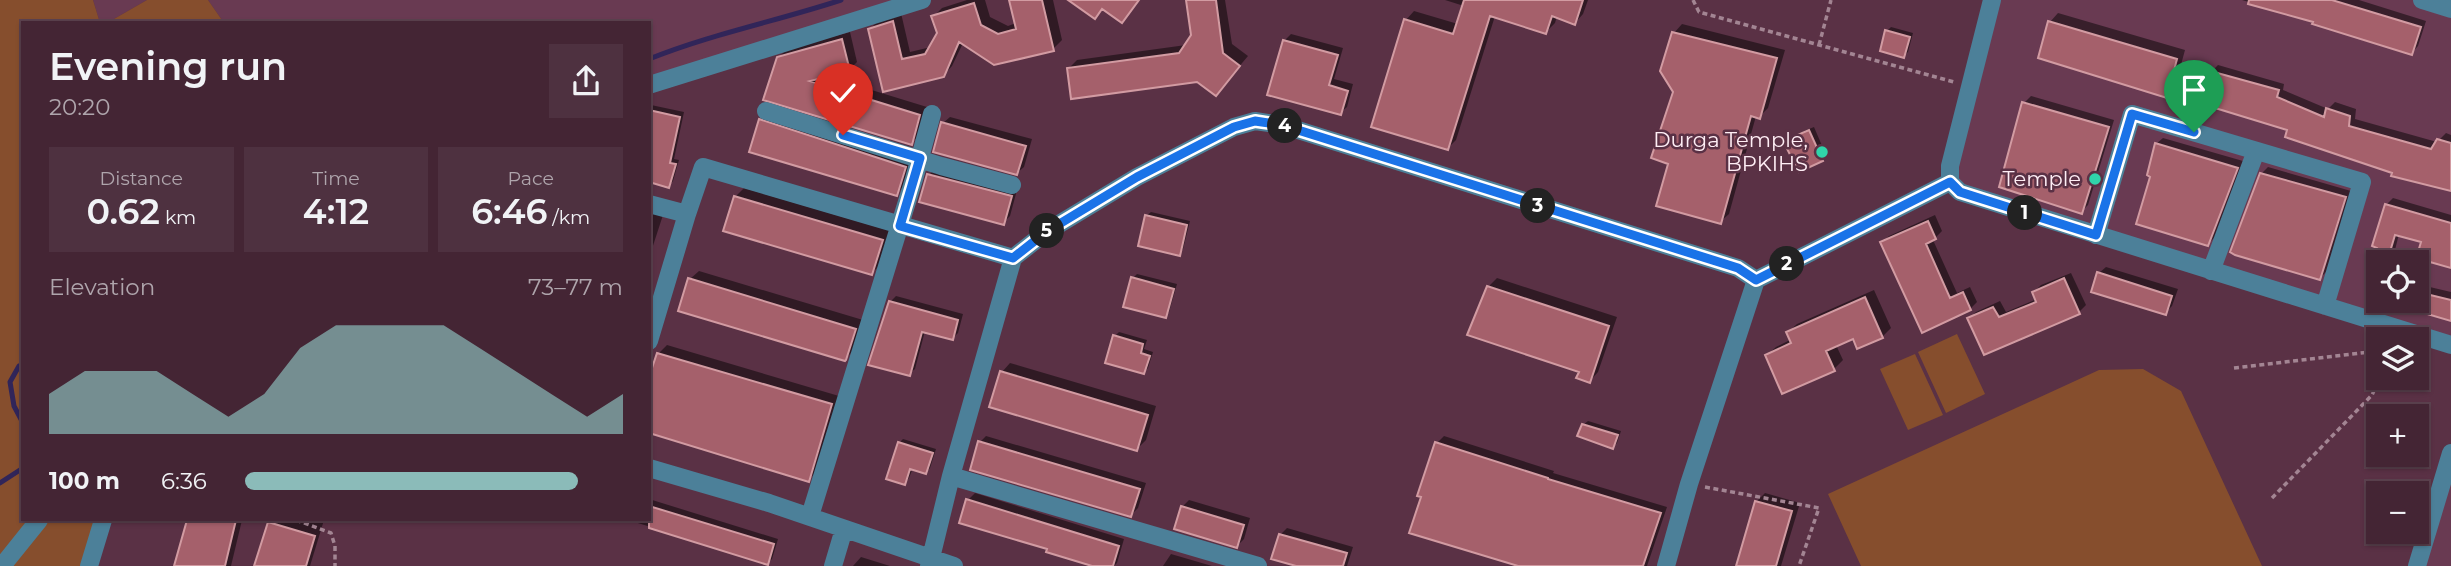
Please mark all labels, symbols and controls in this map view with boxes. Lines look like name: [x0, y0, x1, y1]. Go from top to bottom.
text: Evening run: [49, 43, 287, 90]
button: share: [549, 44, 623, 118]
pin: [2164, 60, 2224, 132]
pin: [813, 63, 873, 135]
icon: arrive: [2175, 71, 2213, 109]
icon: check: [824, 74, 862, 112]
text: 20:20: [49, 93, 110, 121]
pin: 4: [1268, 108, 1302, 144]
text: 4: [1278, 114, 1291, 137]
place label: Durga Temple, BPKIHS: [1653, 127, 1808, 176]
marker: Durga Temple, BPKIHS: [1814, 144, 1830, 160]
place label: Temple: [2003, 166, 2081, 191]
text: Distance: [100, 167, 183, 190]
text: Time: [312, 167, 360, 190]
text: Pace: [507, 167, 554, 190]
marker: Temple: [2087, 171, 2103, 187]
pin: 3: [1520, 188, 1556, 224]
text: 0.62: [86, 190, 160, 233]
text: 4:12: [303, 190, 369, 233]
text: 6:46: [471, 190, 547, 233]
text: 3: [1532, 194, 1543, 217]
pin: 1: [2008, 196, 2042, 230]
text: 1: [2021, 201, 2028, 224]
text: km: [160, 206, 196, 229]
text: /km: [547, 206, 590, 229]
pin: 5: [1030, 214, 1064, 248]
text: 5: [1041, 219, 1052, 242]
pin: 2: [1770, 246, 1804, 282]
map controls: [2366, 250, 2429, 544]
button: locate: [2366, 250, 2429, 313]
text: 2: [1781, 252, 1792, 275]
text: Elevation: [49, 273, 155, 301]
text: 73–77 m: [528, 273, 623, 301]
button: layers: [2366, 327, 2429, 390]
button: +: [2366, 404, 2429, 467]
text: 100 m: [49, 467, 120, 495]
text: 6:36: [161, 467, 207, 495]
button: −: [2366, 481, 2429, 544]

